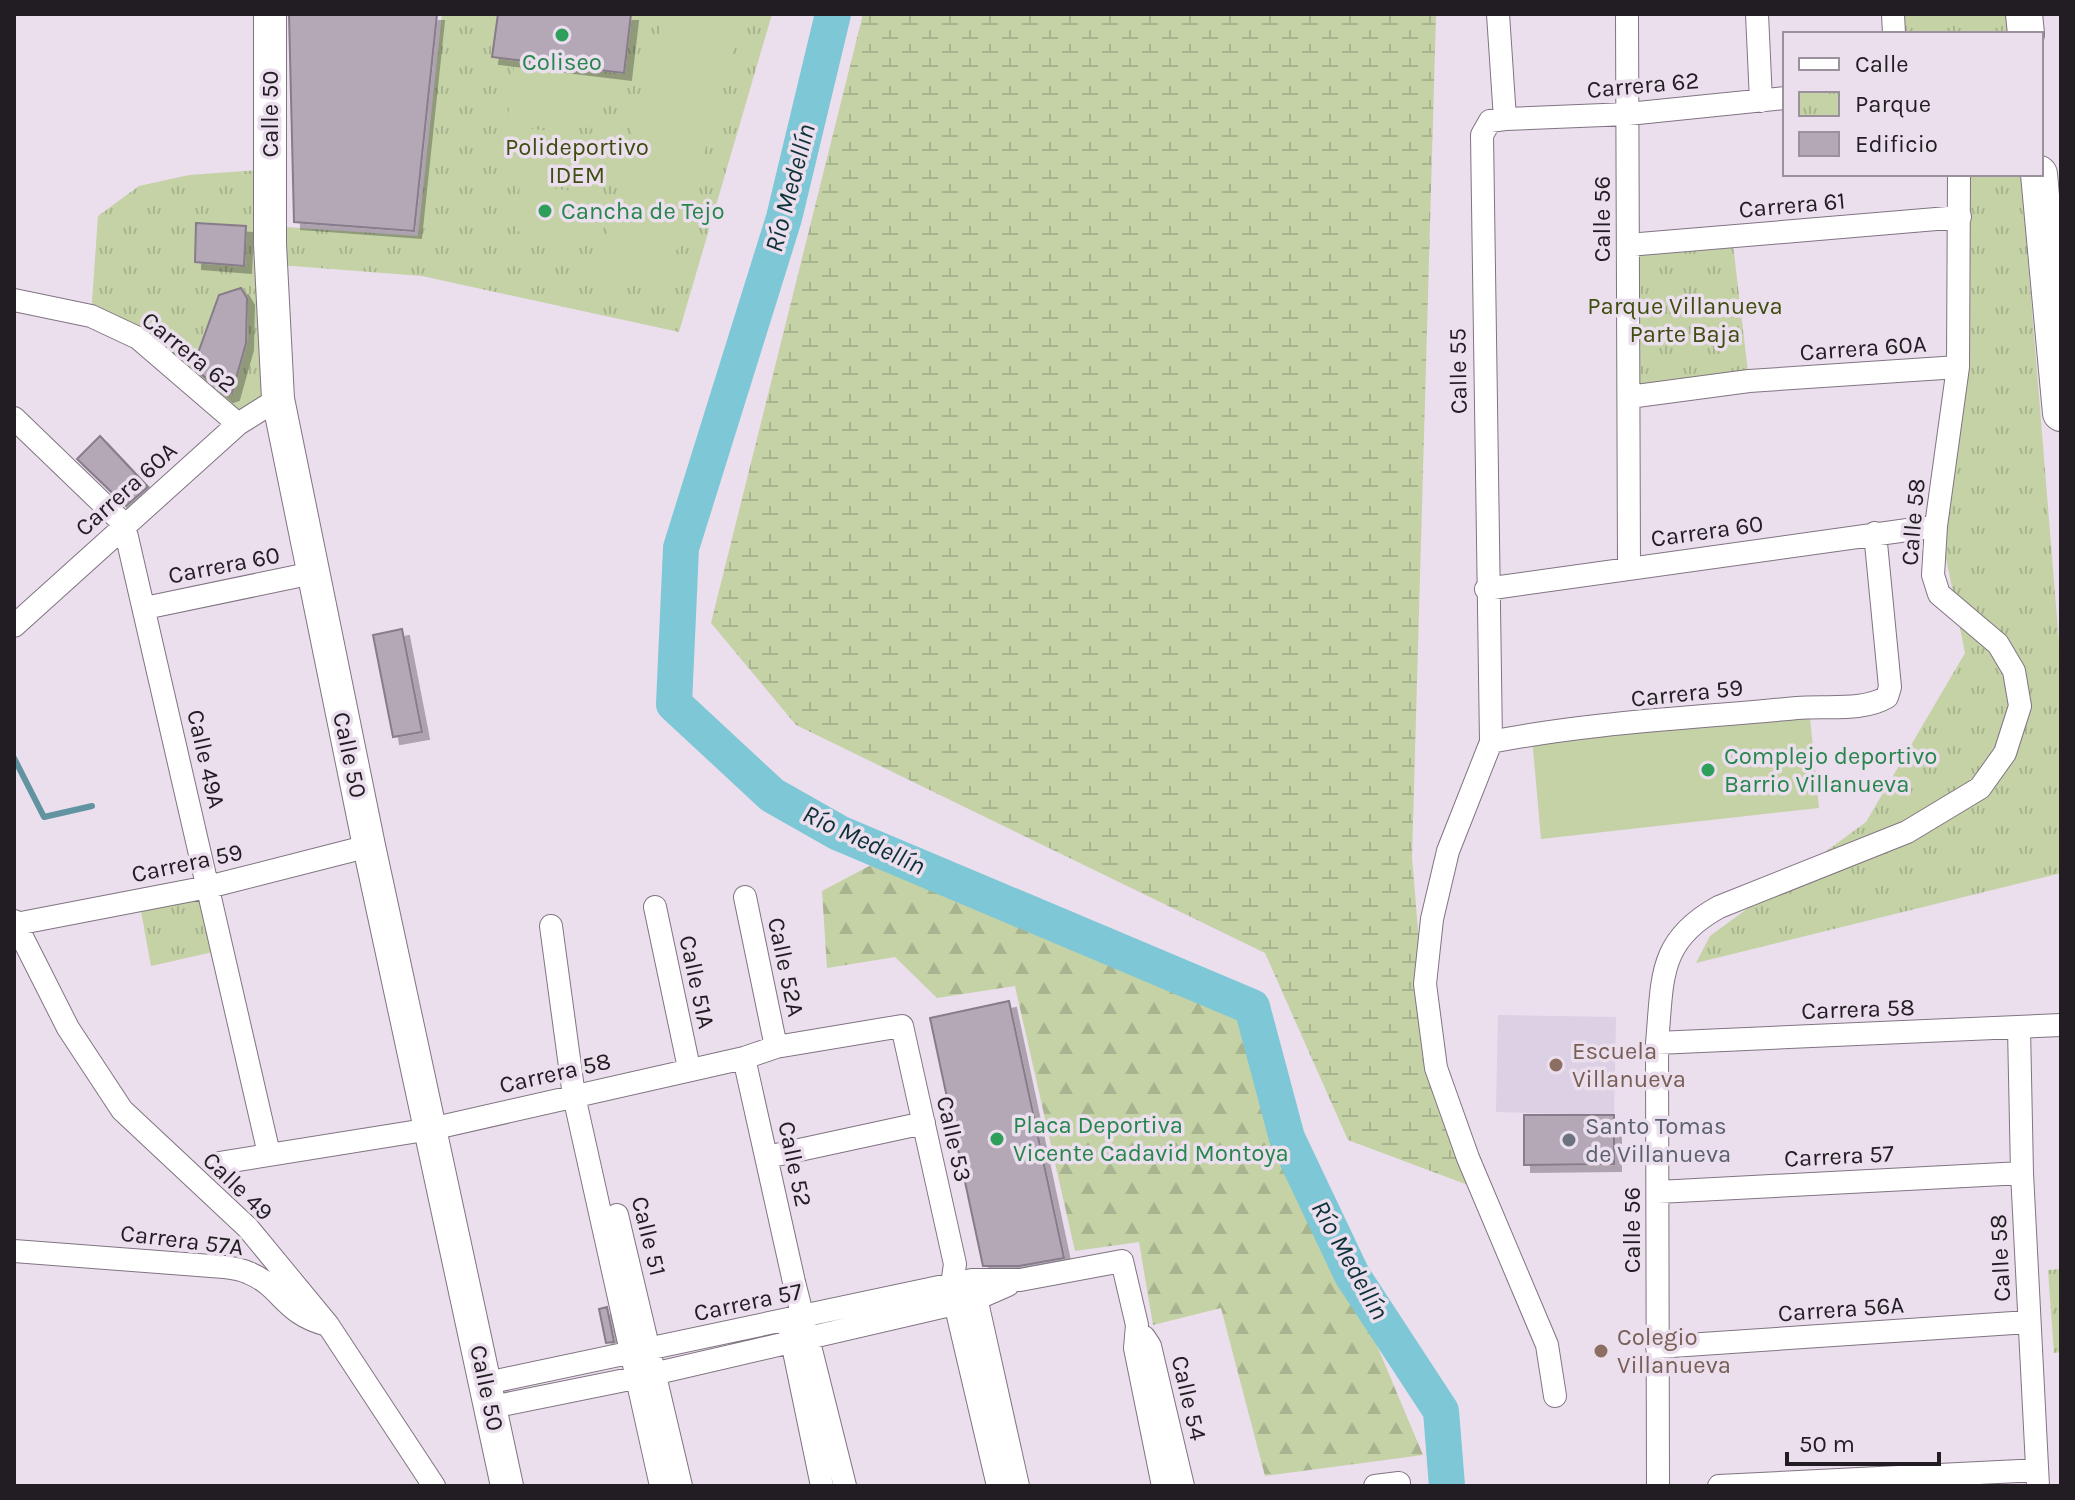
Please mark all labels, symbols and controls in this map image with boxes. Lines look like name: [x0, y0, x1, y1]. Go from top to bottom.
marker: Coliseo: [553, 26, 571, 44]
legend: [1783, 32, 2043, 176]
place label: Coliseo: [522, 48, 602, 76]
text: Calle: [1855, 50, 1909, 78]
street label: Carrera 62: [1586, 66, 1700, 104]
street label: Calle 50: [256, 70, 284, 158]
text: Parque: [1855, 90, 1931, 118]
water label: Río Medellín: [758, 120, 822, 256]
text: Edificio: [1855, 130, 1938, 158]
park label: Polideportivo IDEM: [505, 133, 649, 189]
street label: Calle 56: [1588, 176, 1616, 262]
street label: Carrera 61: [1738, 186, 1846, 224]
place label: Cancha de Tejo: [561, 197, 725, 225]
marker: Cancha de Tejo: [536, 202, 554, 220]
park label: Parque Villanueva Parte Baja: [1587, 292, 1783, 348]
street label: Carrera 62: [136, 306, 242, 398]
street label: Calle 55: [1443, 328, 1473, 414]
street label: Carrera 60A: [1799, 330, 1928, 366]
street label: Carrera 60A: [69, 436, 183, 542]
street label: Calle 58: [1895, 477, 1931, 567]
street label: Carrera 60: [1649, 509, 1765, 553]
street label: Carrera 60: [166, 540, 282, 590]
street label: Carrera 59: [1630, 673, 1744, 713]
street label: Calle 49A: [181, 707, 231, 811]
street label: Calle 50: [327, 709, 373, 801]
place label: Complejo deportivo Barrio Villanueva: [1724, 742, 1937, 798]
marker: Complejo deportivo Barrio Villanueva: [1699, 761, 1717, 779]
water label: Río Medellín: [798, 798, 930, 882]
street label: Carrera 59: [129, 838, 245, 888]
street label: Calle 52A: [762, 915, 810, 1019]
street label: Calle 51A: [673, 933, 721, 1031]
street label: Carrera 58: [1801, 993, 1915, 1025]
place label: Escuela Villanueva: [1572, 1037, 1686, 1093]
street label: Carrera 58: [497, 1047, 613, 1099]
marker: Escuela Villanueva: [1547, 1056, 1565, 1074]
street label: Calle 53: [931, 1093, 977, 1185]
place label: Placa Deportiva Vicente Cadavid Montoya: [1013, 1111, 1289, 1167]
place label: Santo Tomas de Villanueva: [1585, 1112, 1731, 1168]
street label: Calle 52: [772, 1119, 818, 1209]
marker: Placa Deportiva Vicente Cadavid Montoya: [988, 1130, 1006, 1148]
marker: Santo Tomas de Villanueva: [1560, 1131, 1578, 1149]
street label: Carrera 57: [1783, 1139, 1895, 1173]
street label: Calle 49: [197, 1146, 279, 1226]
street label: Calle 56: [1618, 1187, 1646, 1273]
street label: Calle 51: [626, 1193, 672, 1279]
water label: Río Medellín: [1305, 1195, 1395, 1325]
street label: Calle 58: [1984, 1213, 2016, 1303]
street label: Carrera 57A: [119, 1219, 245, 1261]
street label: Carrera 57: [691, 1277, 805, 1327]
street label: Carrera 56A: [1777, 1291, 1905, 1327]
place label: Colegio Villanueva: [1617, 1323, 1731, 1379]
street label: Calle 50: [464, 1342, 510, 1434]
marker: Colegio Villanueva: [1592, 1342, 1610, 1360]
street label: Calle 54: [1166, 1353, 1212, 1443]
scale bar: [1787, 1416, 1939, 1466]
text: 50 m: [1799, 1430, 1855, 1458]

